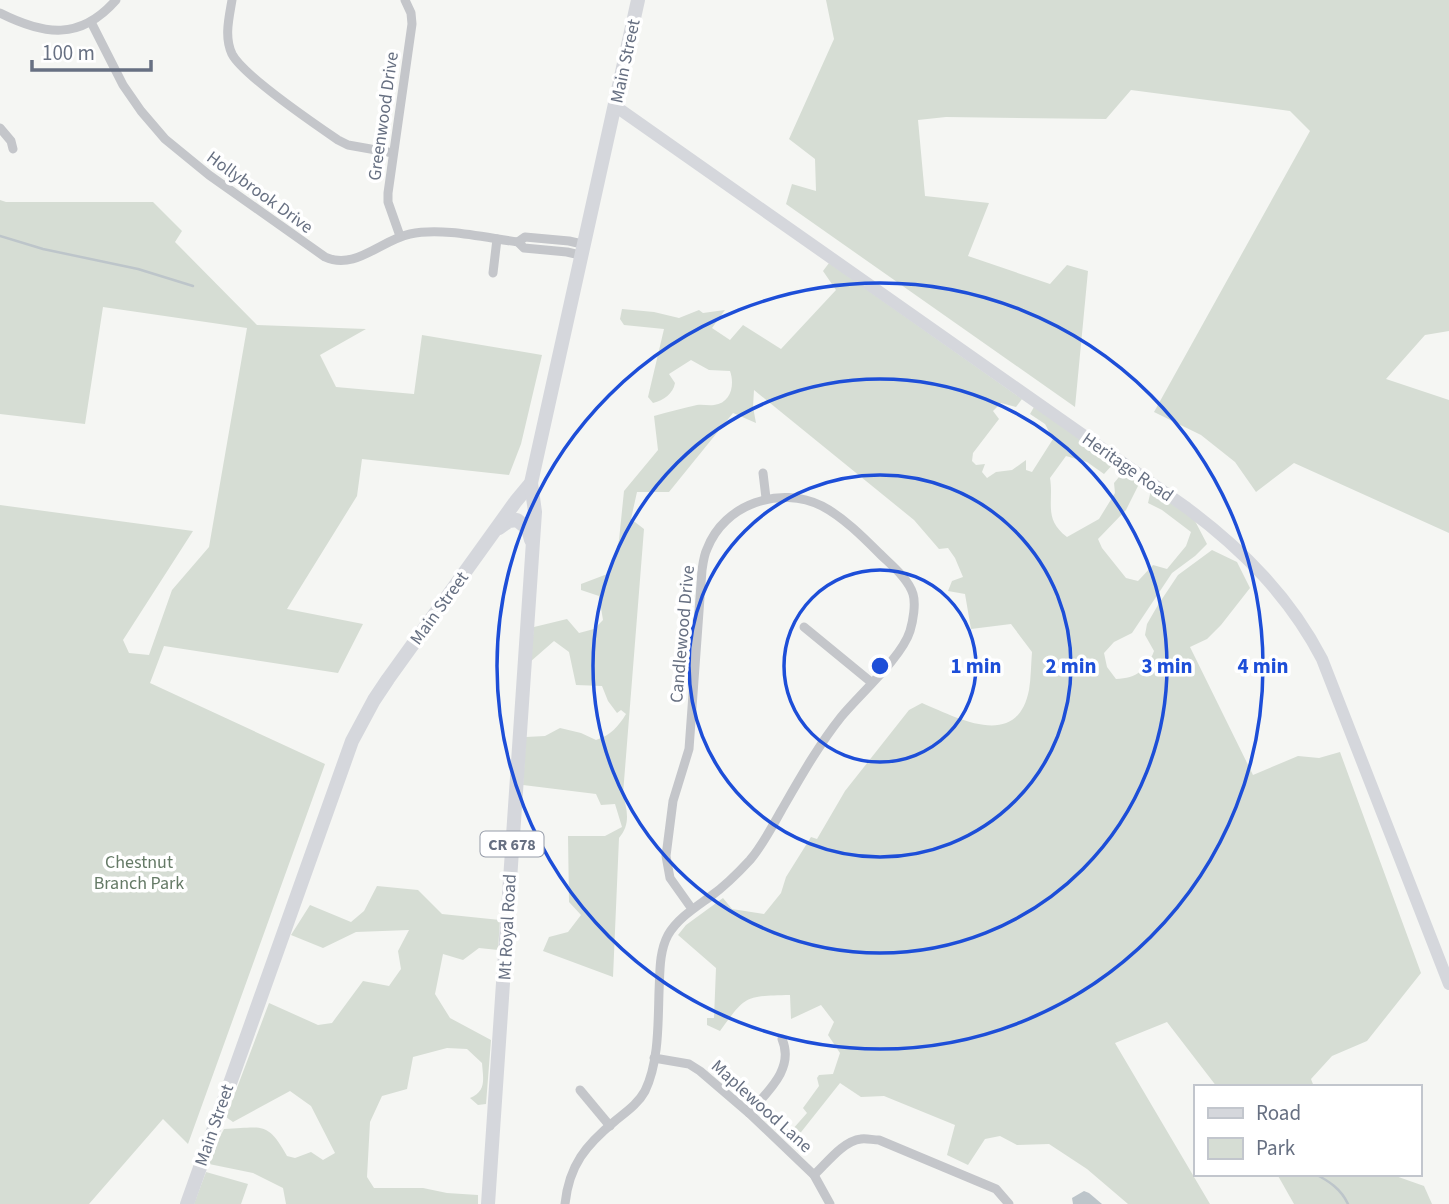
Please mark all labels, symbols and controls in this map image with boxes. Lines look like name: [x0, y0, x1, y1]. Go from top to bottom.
street label: Main Street: [604, 17, 647, 105]
scale bar: [32, 28, 150, 72]
text: 100 m: [42, 38, 95, 68]
street label: Greenwood Drive: [362, 50, 405, 182]
street label: Hollybrook Drive: [201, 145, 318, 240]
street label: Heritage Road: [1077, 427, 1178, 508]
street label: Candlewood Drive: [664, 564, 701, 704]
street label: Main Street: [404, 567, 475, 650]
text: 1 min: [950, 651, 1002, 681]
text: 2 min: [1045, 651, 1097, 681]
text: 3 min: [1141, 651, 1193, 681]
text: 4 min: [1237, 651, 1289, 681]
centre of rings: [868, 654, 892, 678]
road number: CR 678: [480, 832, 544, 856]
park label: Chestnut Branch Park: [94, 850, 184, 896]
street label: Mt Royal Road: [492, 873, 523, 981]
street label: Maplewood Lane: [706, 1054, 818, 1159]
street label: Main Street: [189, 1081, 240, 1169]
legend: [1194, 1085, 1421, 1176]
text: Road: [1256, 1098, 1301, 1128]
text: Park: [1256, 1133, 1296, 1163]

